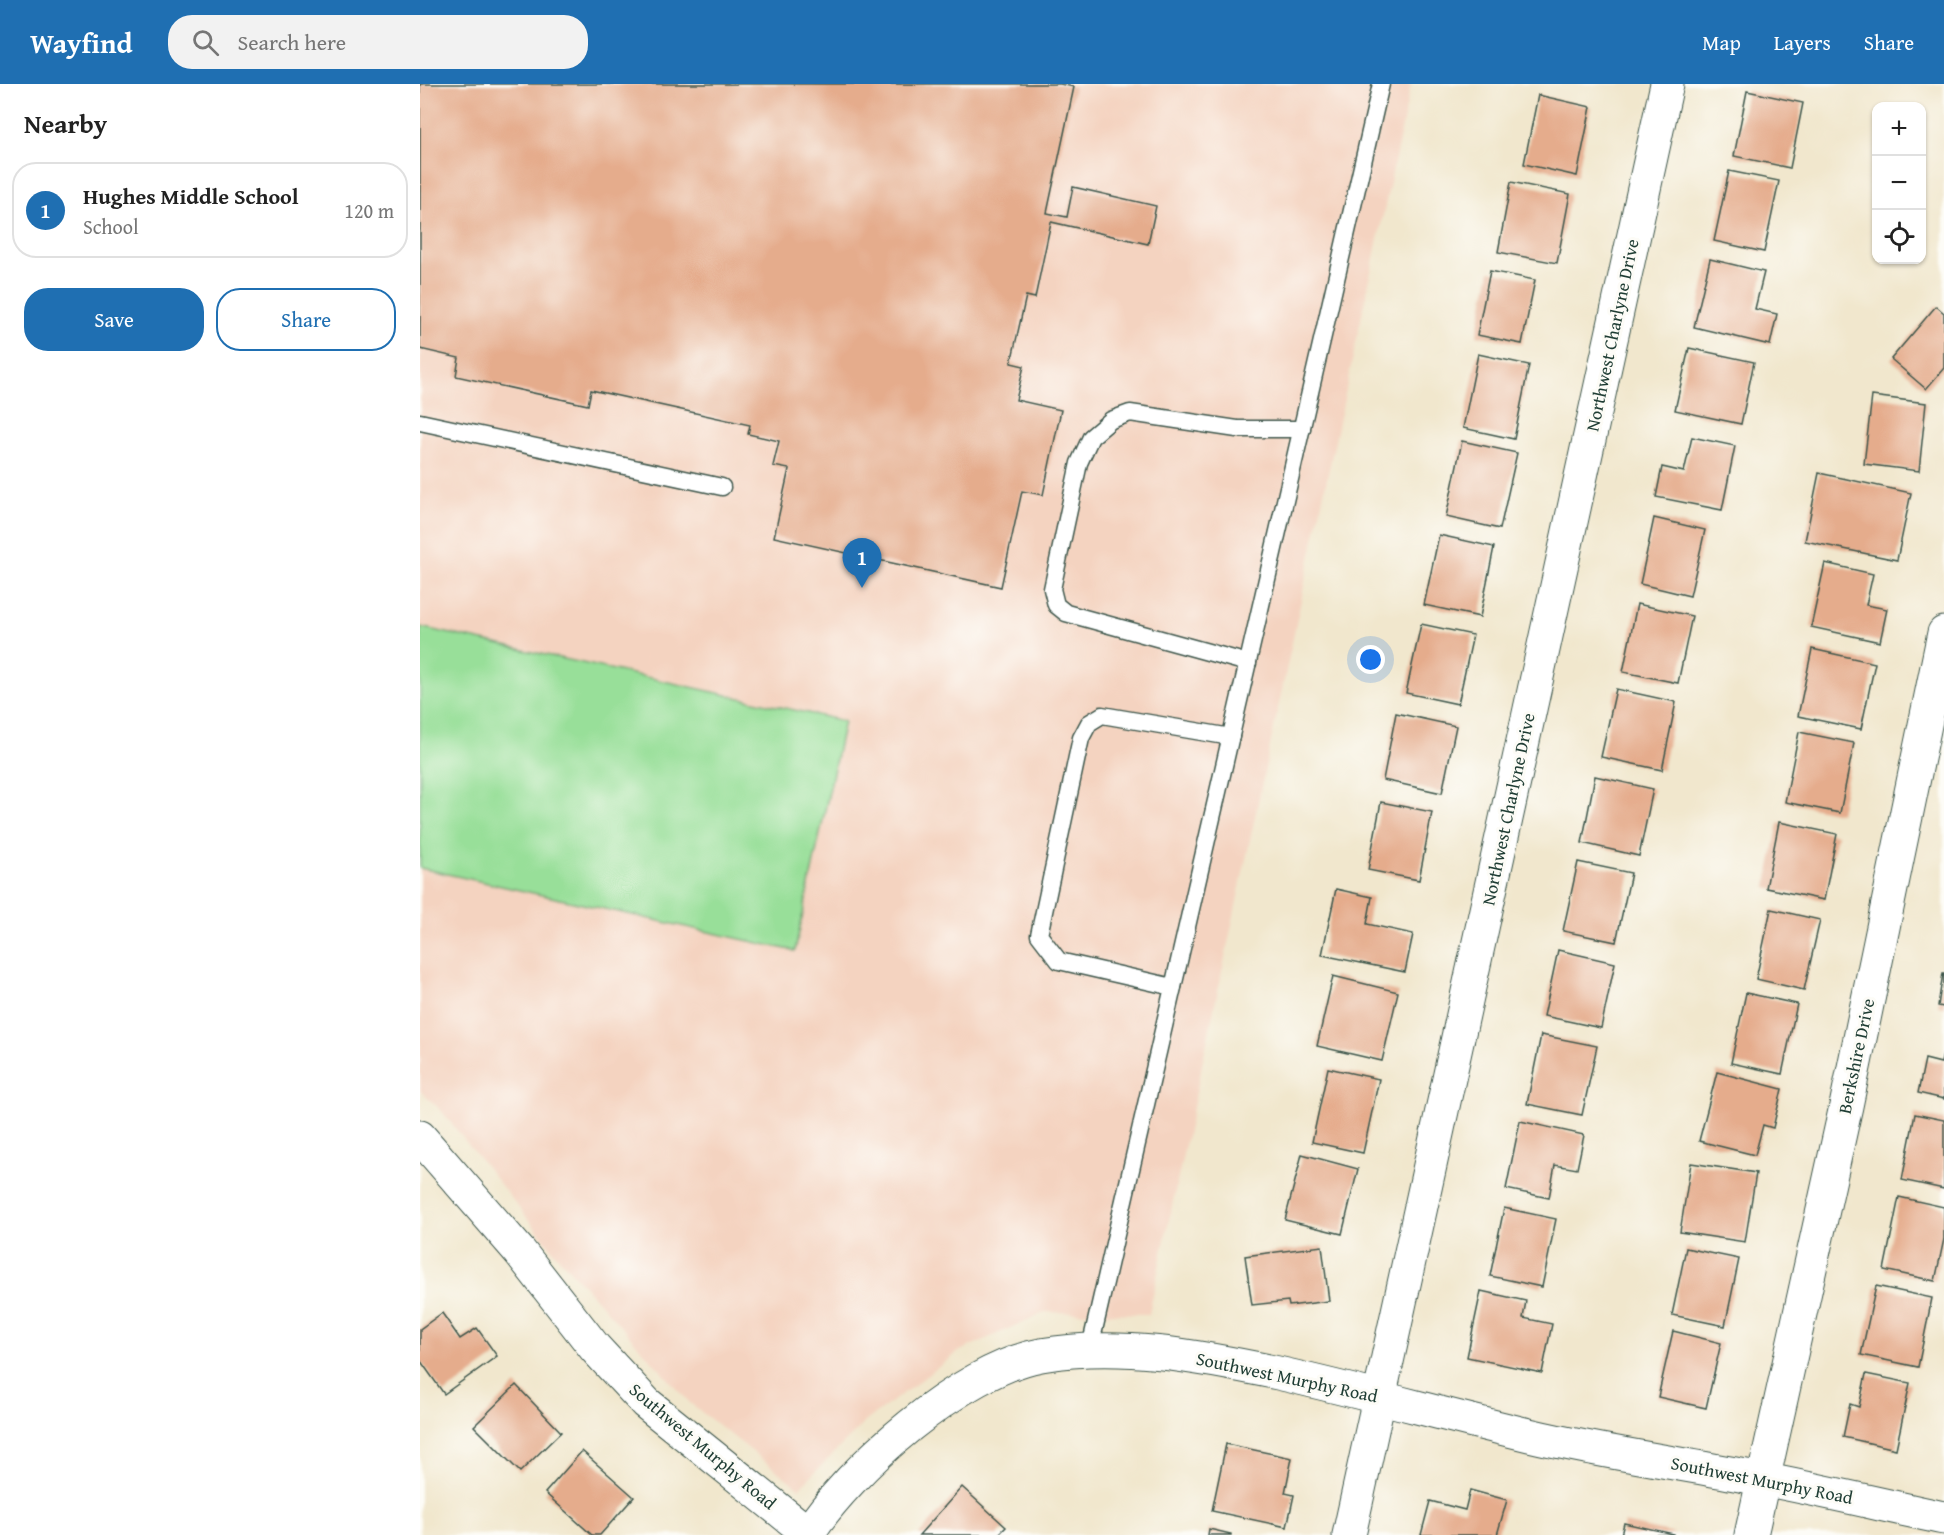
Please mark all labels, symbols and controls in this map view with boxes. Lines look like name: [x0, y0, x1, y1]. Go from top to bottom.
search box: [168, 15, 588, 69]
text: Wayfind: [30, 22, 132, 63]
icon: search: [189, 26, 222, 59]
text: Search here: [237, 26, 346, 58]
text: Map: [1702, 27, 1741, 58]
text: Layers: [1774, 27, 1831, 58]
text: Share: [1864, 27, 1914, 58]
map controls: [1872, 102, 1926, 264]
button: +: [1872, 102, 1926, 156]
text: Nearby: [24, 104, 107, 143]
button: −: [1872, 156, 1926, 210]
text: Hughes Middle School: [83, 180, 299, 212]
text: 1: [40, 196, 51, 225]
text: 120 m: [344, 196, 394, 225]
button: locate: [1872, 210, 1926, 264]
text: School: [83, 212, 139, 241]
street label: Northwest Charlyne Drive: [1578, 236, 1646, 434]
button: Save: [24, 288, 204, 351]
button: Share: [216, 288, 396, 351]
pin: 1: [842, 538, 882, 588]
your location: [1356, 645, 1385, 674]
street label: Northwest Charlyne Drive: [1474, 710, 1542, 908]
street label: Berkshire Drive: [1831, 996, 1881, 1116]
street label: Southwest Murphy Road: [1194, 1345, 1381, 1410]
street label: Southwest Murphy Road: [624, 1376, 783, 1516]
street label: Southwest Murphy Road: [1669, 1449, 1856, 1511]

